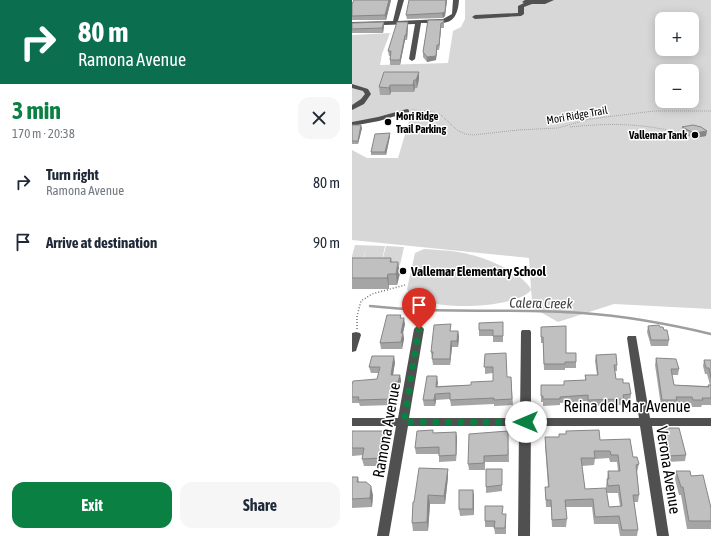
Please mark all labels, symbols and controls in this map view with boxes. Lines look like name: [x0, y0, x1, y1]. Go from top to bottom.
map controls: [655, 12, 699, 108]
button: +: [655, 12, 699, 56]
icon: right: [12, 16, 64, 68]
text: 80 m: [78, 16, 128, 48]
text: Ramona Avenue: [78, 49, 186, 70]
button: −: [655, 64, 699, 108]
text: 3 min: [12, 97, 61, 124]
button: close: [298, 97, 340, 139]
street label: Mori Ridge Trail: [546, 104, 609, 126]
place label: Mori Ridge Trail Parking: [396, 110, 446, 135]
marker: Mori Ridge Trail Parking: [383, 117, 393, 127]
text: 170 m · 20:38: [12, 126, 75, 141]
place label: Vallemar Tank: [628, 129, 687, 141]
marker: Vallemar Tank: [690, 130, 700, 140]
text: Turn right: [46, 166, 99, 183]
icon: right: [12, 171, 34, 193]
text: 80 m: [313, 174, 340, 191]
text: Ramona Avenue: [46, 183, 124, 198]
icon: arrive: [12, 231, 34, 253]
text: Arrive at destination: [46, 234, 157, 251]
text: 90 m: [313, 234, 340, 251]
place label: Vallemar Elementary School: [410, 264, 547, 279]
marker: Vallemar Elementary School: [398, 266, 408, 276]
pin: [402, 288, 436, 329]
icon: arrive: [408, 294, 430, 316]
water label: Calera Creek: [509, 294, 574, 312]
street label: Ramona Avenue: [369, 381, 403, 479]
street label: Reina del Mar Avenue: [564, 397, 690, 415]
position arrow: [505, 401, 547, 443]
street label: Verona Avenue: [653, 425, 685, 515]
button: Exit: [12, 482, 172, 528]
button: Share: [180, 482, 340, 528]

